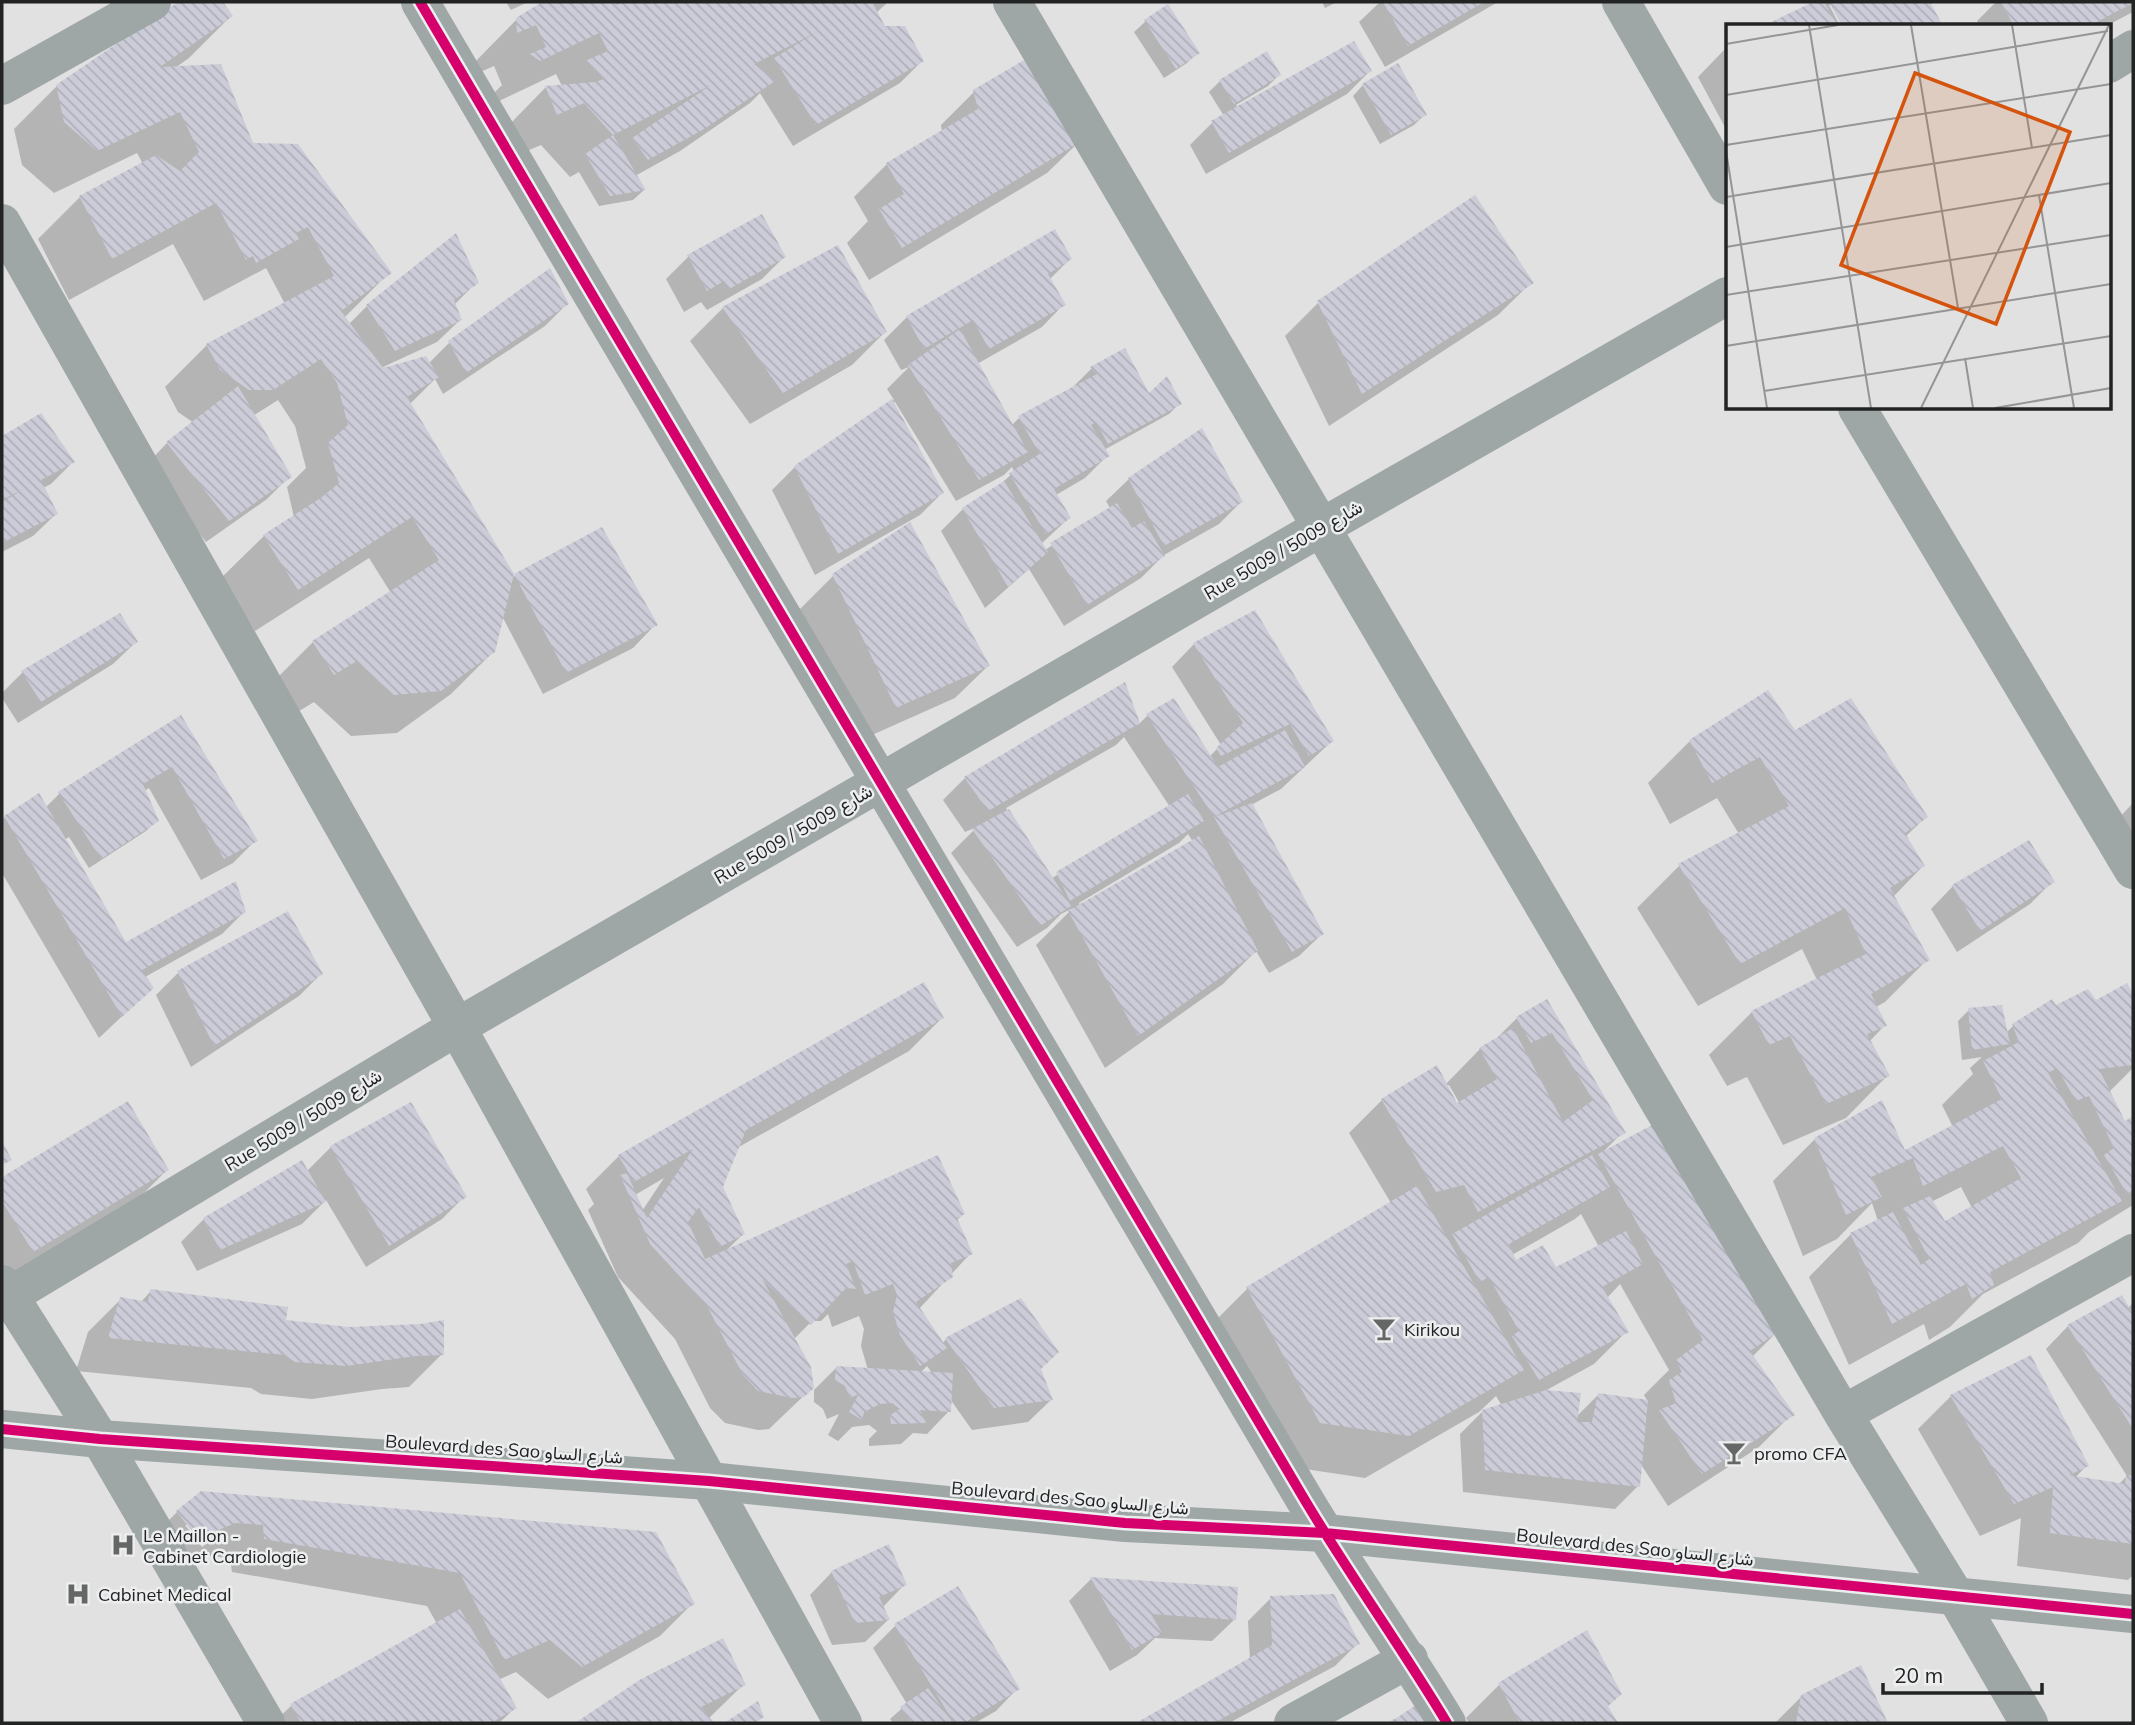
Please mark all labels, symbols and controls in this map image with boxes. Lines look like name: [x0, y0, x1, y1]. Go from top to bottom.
inset map: [1726, 24, 2110, 410]
street label: Rue 5009 / شارع 5009: [1200, 495, 1367, 606]
street label: Rue 5009 / شارع 5009: [710, 779, 877, 890]
street label: Rue 5009 / شارع 5009: [220, 1064, 386, 1177]
bar icon: Kirikou: [1370, 1315, 1398, 1343]
place label: Kirikou: [1404, 1318, 1460, 1341]
street label: Boulevard des Sao شارع الساو: [384, 1429, 624, 1470]
bar icon: promo CFA: [1720, 1439, 1748, 1467]
place label: promo CFA: [1754, 1442, 1847, 1465]
street label: Boulevard des Sao شارع الساو: [950, 1476, 1190, 1521]
street label: Boulevard des Sao شارع الساو: [1515, 1523, 1755, 1572]
place label: Le Maillon - Cabinet Cardiologie: [143, 1524, 306, 1568]
hospital icon: Le Maillon - Cabinet Cardiologie: [109, 1531, 137, 1559]
hospital icon: Cabinet Medical: [64, 1580, 92, 1608]
place label: Cabinet Medical: [98, 1583, 231, 1606]
scale bar: [1883, 1652, 2042, 1696]
text: 20 m: [1894, 1662, 1943, 1688]

